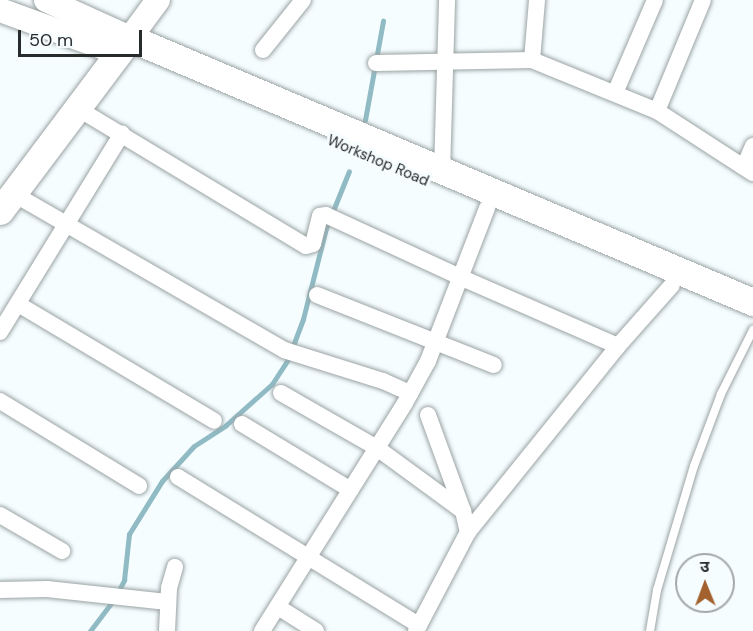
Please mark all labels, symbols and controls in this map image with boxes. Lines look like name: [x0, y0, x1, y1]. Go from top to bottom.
scale bar: [21, 18, 146, 56]
text: 50 m: [29, 28, 73, 52]
street label: Workshop Road: [324, 131, 432, 191]
north arrow: [675, 553, 735, 613]
text: उ: [700, 556, 710, 577]

